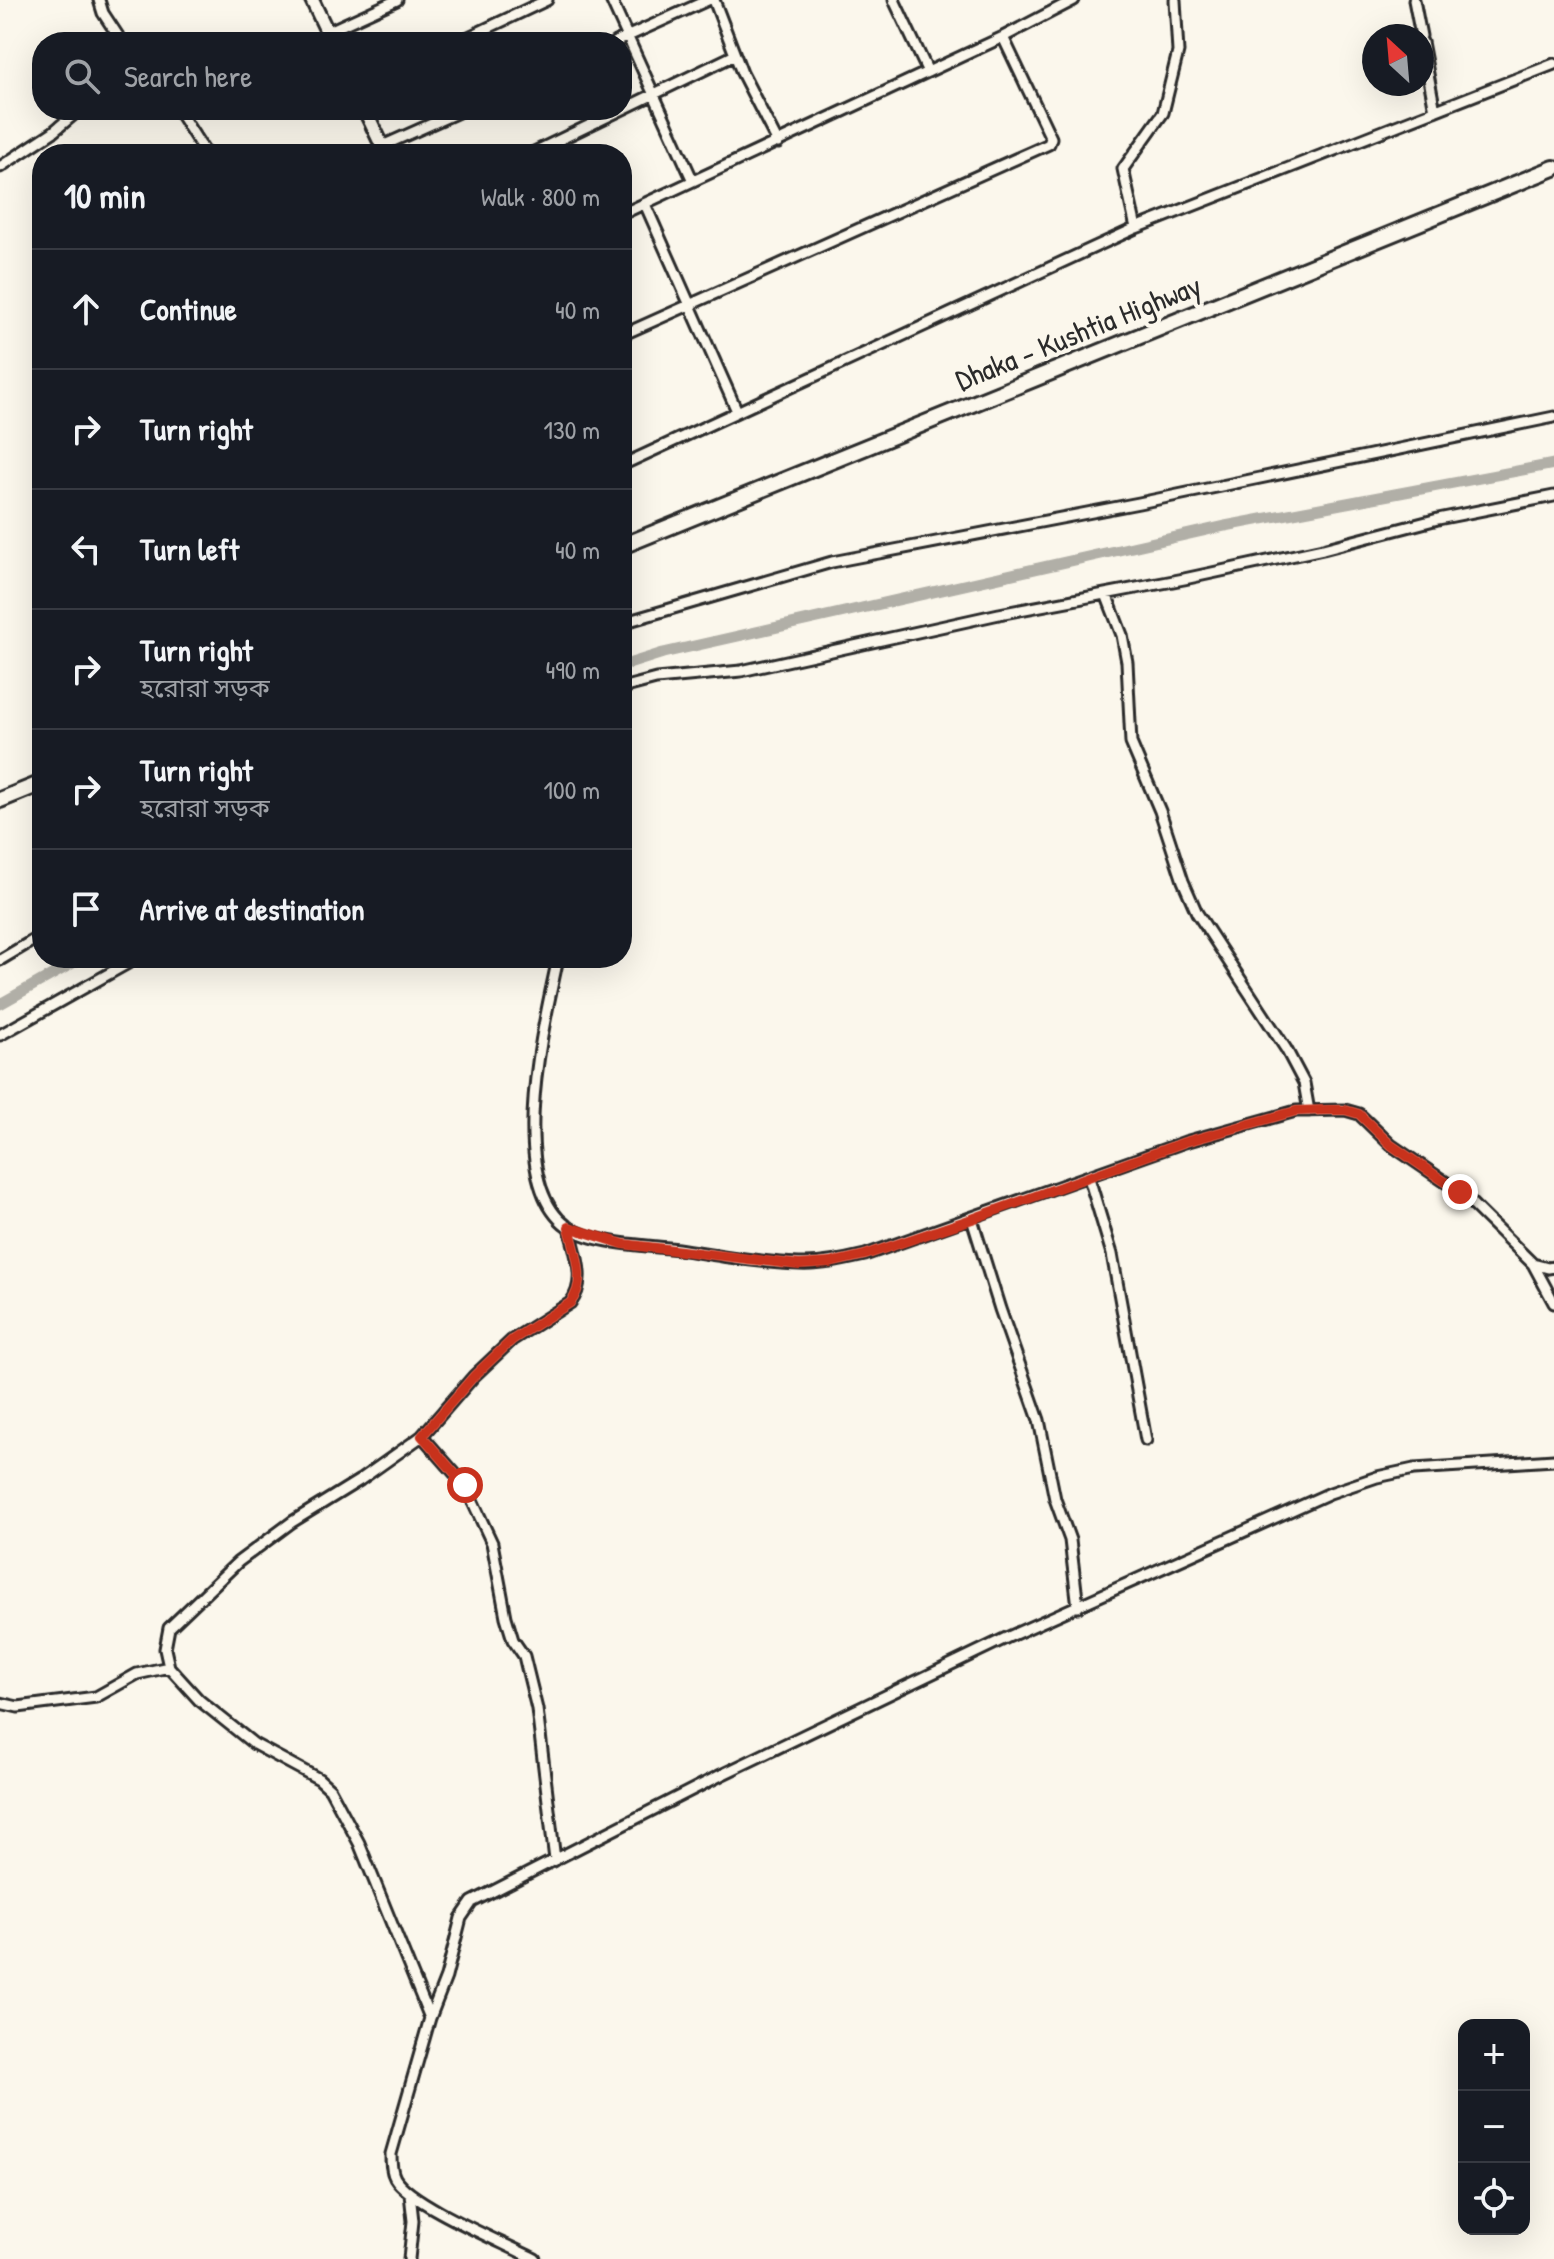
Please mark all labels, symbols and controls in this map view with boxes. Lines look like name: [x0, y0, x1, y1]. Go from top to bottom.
north arrow: [1362, 24, 1434, 96]
search box: [32, 32, 632, 120]
icon: search: [60, 54, 104, 98]
text: Search here: [124, 56, 252, 96]
text: 10 min: [64, 173, 146, 219]
text: Walk · 800 m: [481, 179, 600, 214]
street label: Dhaka - Kushtia Highway: [949, 265, 1207, 399]
icon: ahead: [64, 287, 108, 331]
text: Continue: [140, 289, 237, 329]
text: 40 m: [555, 292, 600, 327]
icon: right: [64, 407, 108, 451]
text: Turn right: [140, 409, 253, 449]
text: 130 m: [544, 412, 600, 447]
icon: left: [64, 527, 108, 571]
text: Turn left: [140, 529, 239, 569]
text: 40 m: [555, 532, 600, 567]
text: Turn right: [140, 630, 253, 670]
icon: right: [64, 647, 108, 691]
text: 490 m: [545, 652, 600, 687]
text: হরোরা সড়ক: [140, 670, 270, 705]
text: Turn right: [140, 750, 253, 790]
icon: right: [64, 767, 108, 811]
text: 100 m: [544, 772, 600, 807]
text: হরোরা সড়ক: [140, 790, 270, 825]
icon: arrive: [64, 887, 108, 931]
text: Arrive at destination: [140, 889, 365, 929]
route end: [1442, 1174, 1478, 1210]
route start: [447, 1467, 483, 1503]
map controls: [1458, 2019, 1530, 2235]
button: +: [1458, 2019, 1530, 2091]
button: −: [1458, 2091, 1530, 2163]
button: locate: [1458, 2163, 1530, 2235]

